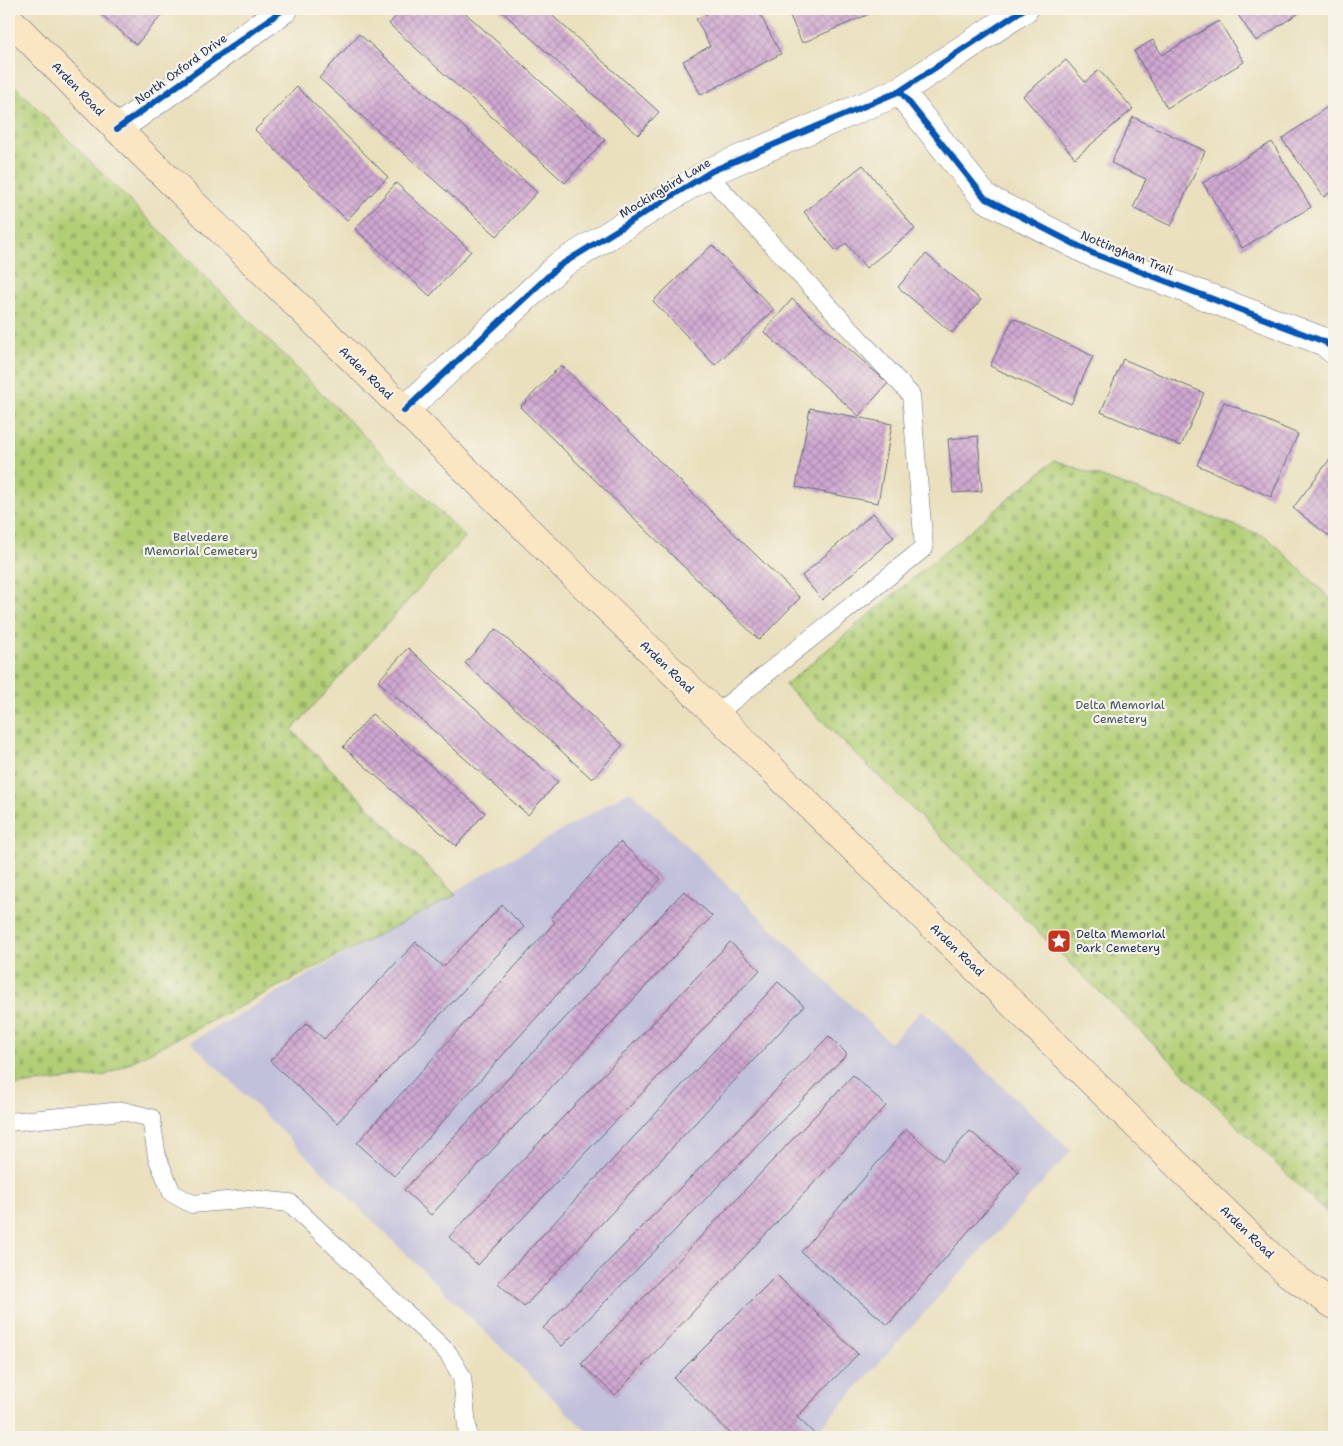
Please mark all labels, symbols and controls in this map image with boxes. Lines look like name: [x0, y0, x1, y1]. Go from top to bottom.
street label: North Oxford Drive: [132, 30, 231, 108]
street label: Arden Road: [48, 58, 108, 120]
street label: Mockingbird Lane: [616, 154, 714, 222]
street label: Nottingham Trail: [1078, 227, 1176, 279]
street label: Arden Road: [335, 343, 397, 403]
park label: Belvedere Memorial Cemetery: [144, 529, 258, 559]
street label: Arden Road: [636, 637, 698, 697]
park label: Delta Memorial Cemetery: [1075, 697, 1165, 727]
street label: Arden Road: [926, 920, 988, 980]
place label: Delta Memorial Park Cemetery: [1076, 926, 1166, 956]
place icon: Delta Memorial Park Cemetery: [1046, 928, 1072, 954]
street label: Arden Road: [1216, 1202, 1278, 1262]

